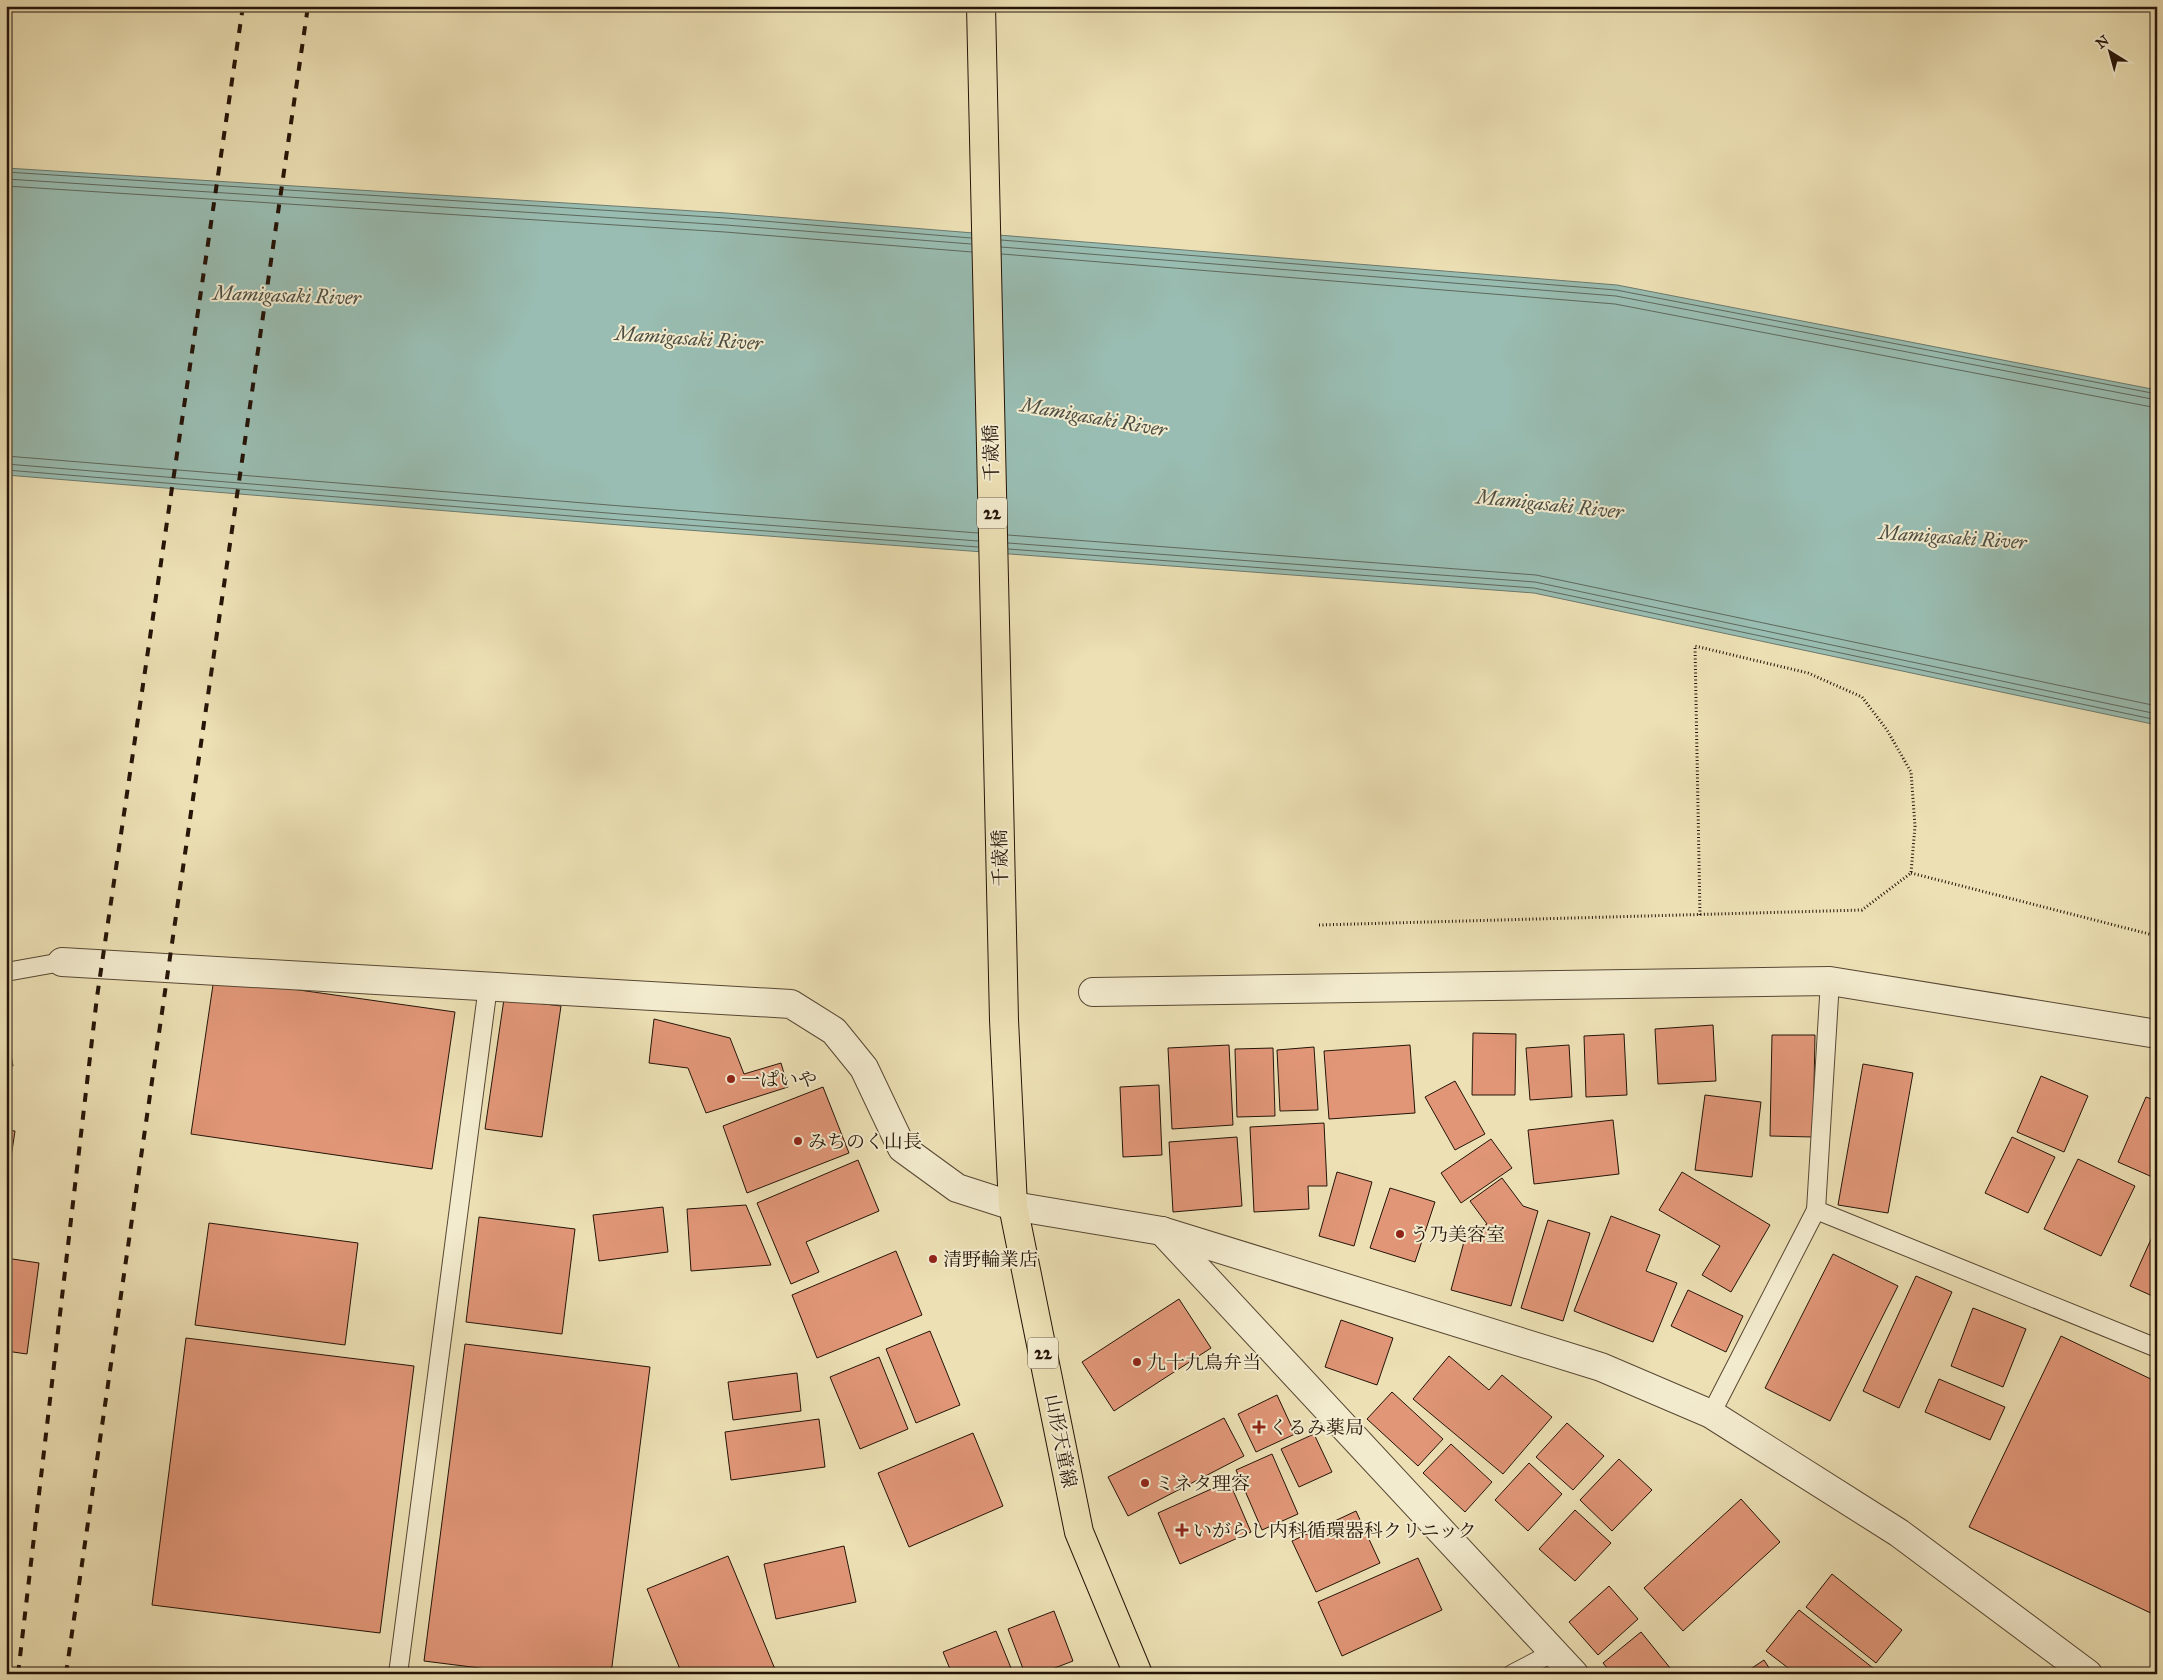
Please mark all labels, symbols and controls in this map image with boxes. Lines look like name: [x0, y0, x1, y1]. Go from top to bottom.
north arrow: [2086, 28, 2136, 78]
text: N: [2093, 32, 2112, 52]
water label: Mamigasaki River: [211, 280, 363, 310]
water label: Mamigasaki River: [612, 321, 765, 355]
water label: Mamigasaki River: [1017, 392, 1170, 442]
street label: 千歳橋: [979, 424, 1003, 482]
water label: Mamigasaki River: [1473, 484, 1626, 524]
road number: 22: [977, 498, 1007, 528]
water label: Mamigasaki River: [1876, 520, 2029, 554]
street label: 千歳橋: [988, 829, 1012, 887]
place label: 一ぱいや: [741, 1068, 817, 1091]
marker: 一ぱいや: [725, 1073, 737, 1085]
place label: みちのく山長: [808, 1130, 922, 1153]
marker: みちのく山長: [792, 1135, 804, 1147]
place label: う乃美容室: [1410, 1223, 1505, 1246]
marker: う乃美容室: [1394, 1228, 1406, 1240]
place label: 清野輪業店: [943, 1248, 1038, 1271]
marker: 清野輪業店: [927, 1253, 939, 1265]
road number: 22: [1028, 1338, 1058, 1369]
place label: 九十九鳥弁当: [1147, 1351, 1261, 1374]
marker: 九十九鳥弁当: [1131, 1356, 1143, 1368]
street label: 山形天童線: [1041, 1392, 1081, 1490]
place label: くるみ薬局: [1269, 1416, 1364, 1439]
marker: くるみ薬局: [1253, 1421, 1265, 1433]
place label: ミネタ理容: [1155, 1472, 1250, 1495]
marker: ミネタ理容: [1139, 1477, 1151, 1489]
place label: いがらし内科循環器科クリニック: [1193, 1519, 1477, 1542]
marker: いがらし内科循環器科クリニック: [1175, 1523, 1189, 1537]

